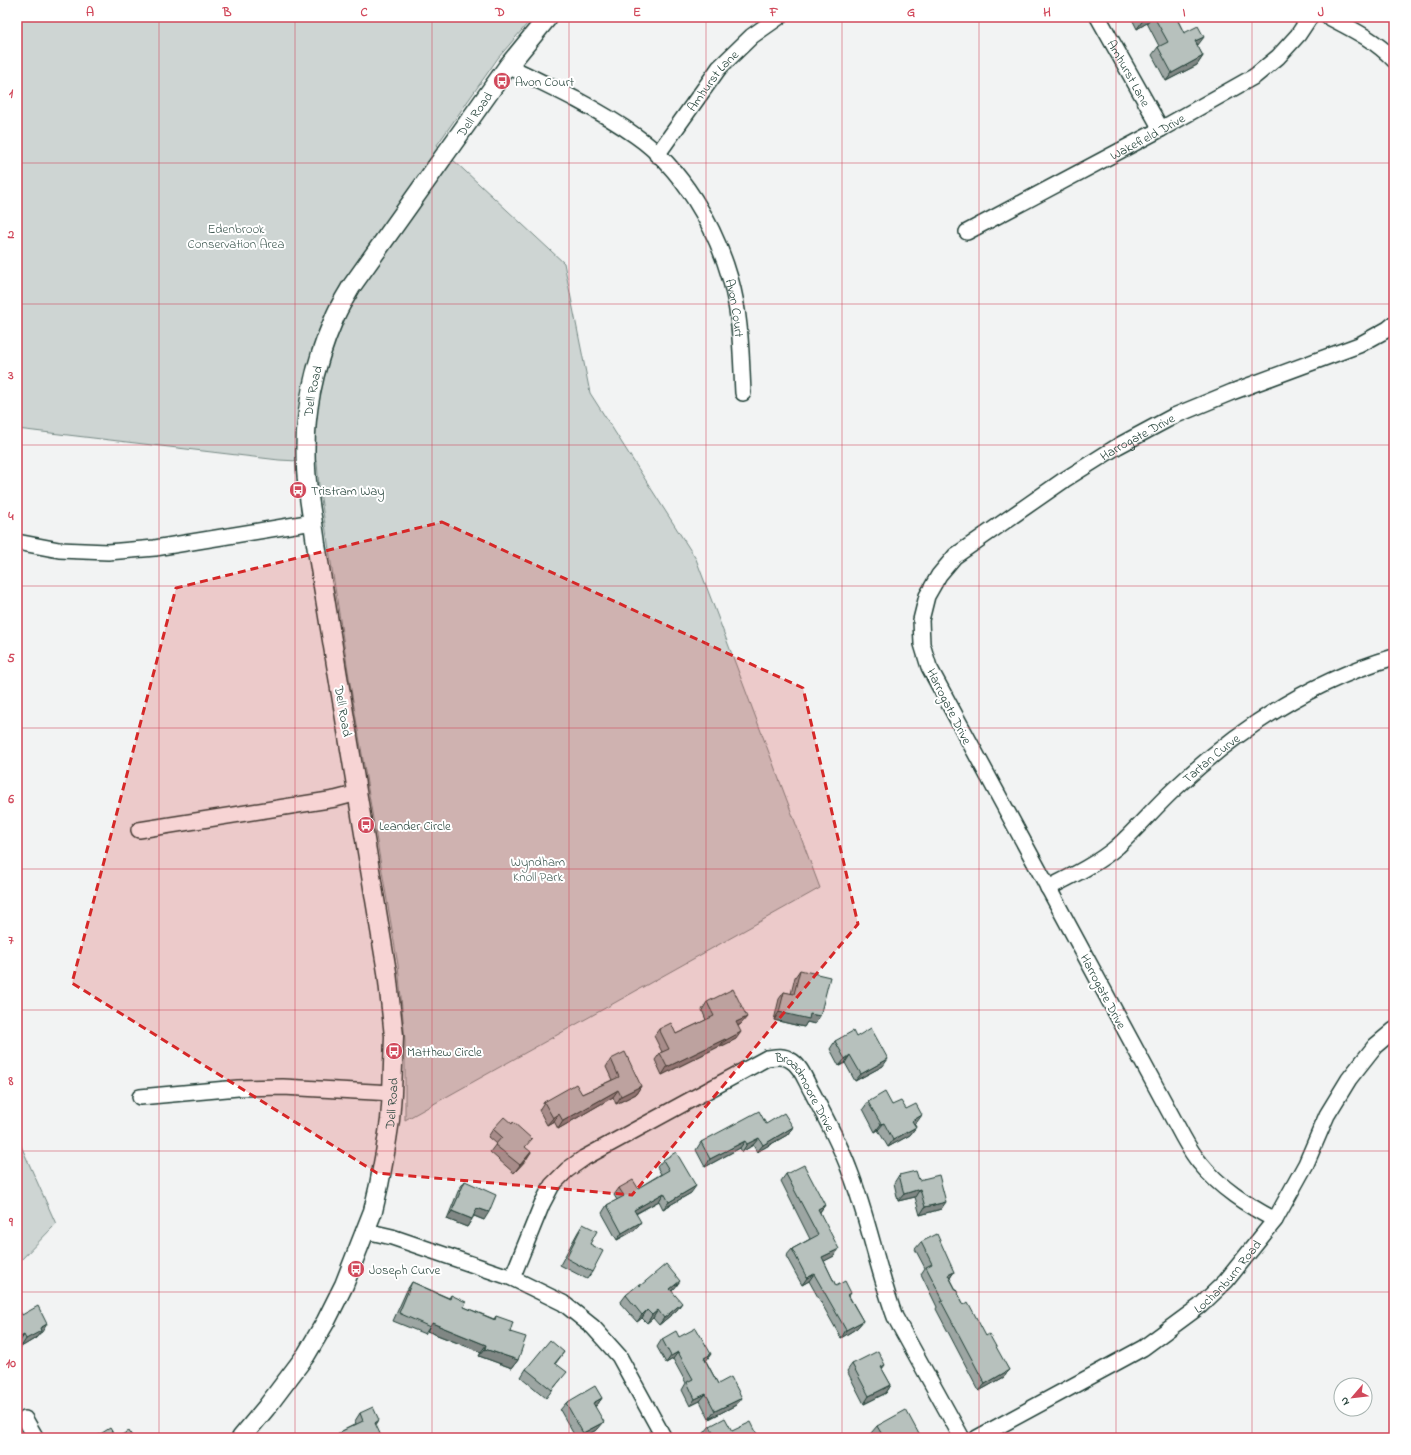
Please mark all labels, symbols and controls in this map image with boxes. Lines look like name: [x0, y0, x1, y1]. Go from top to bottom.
text: A: [86, 3, 94, 22]
text: B: [222, 3, 232, 22]
text: C: [360, 3, 368, 22]
text: D: [494, 3, 505, 22]
text: E: [633, 3, 641, 22]
text: F: [769, 3, 779, 22]
text: G: [907, 3, 915, 22]
text: H: [1043, 3, 1051, 22]
text: I: [1182, 3, 1186, 22]
text: J: [1318, 3, 1324, 22]
street label: Amhurst Lane: [1102, 37, 1155, 111]
street label: Amhurst Lane: [683, 46, 743, 116]
bus stop icon: Avon Court: [492, 71, 512, 91]
place label: Avon Court: [515, 73, 575, 92]
text: 1: [9, 84, 14, 103]
street label: Dell Road: [452, 88, 498, 142]
street label: Wakefield Drive: [1107, 109, 1189, 165]
park label: Edenbrook Conservation Area: [188, 220, 284, 254]
text: 2: [7, 225, 15, 244]
street label: Avon Court: [720, 277, 748, 339]
street label: Dell Road: [299, 363, 328, 418]
text: 3: [7, 366, 14, 385]
street label: Harrogate Drive: [1097, 409, 1179, 466]
bus stop icon: Tristram Way: [288, 480, 308, 500]
place label: Tristram Way: [311, 482, 385, 502]
text: 4: [7, 507, 14, 526]
text: 5: [7, 649, 15, 668]
street label: Harrogate Drive: [920, 665, 976, 749]
street label: Dell Road: [329, 683, 356, 739]
street label: Tartan Curve: [1179, 729, 1244, 788]
text: 6: [7, 790, 14, 809]
bus stop icon: Leander Circle: [356, 815, 376, 835]
place label: Leander Circle: [379, 817, 451, 836]
park label: Wyndham Knoll Park: [511, 853, 565, 887]
text: 7: [8, 931, 14, 950]
street label: Harrogate Drive: [1074, 951, 1131, 1033]
bus stop icon: Matthew Circle: [384, 1041, 404, 1061]
place label: Matthew Circle: [407, 1043, 482, 1062]
street label: Broadmoore Drive: [774, 1049, 839, 1135]
text: 8: [8, 1072, 14, 1091]
street label: Dell Road: [381, 1077, 404, 1131]
text: 9: [8, 1213, 14, 1232]
street label: Lochanburn Road: [1190, 1236, 1267, 1319]
bus stop icon: Joseph Curve: [346, 1259, 366, 1279]
place label: Joseph Curve: [369, 1261, 441, 1280]
text: 10: [6, 1354, 16, 1373]
north arrow: [1333, 1377, 1373, 1417]
text: N: [1336, 1394, 1354, 1408]

